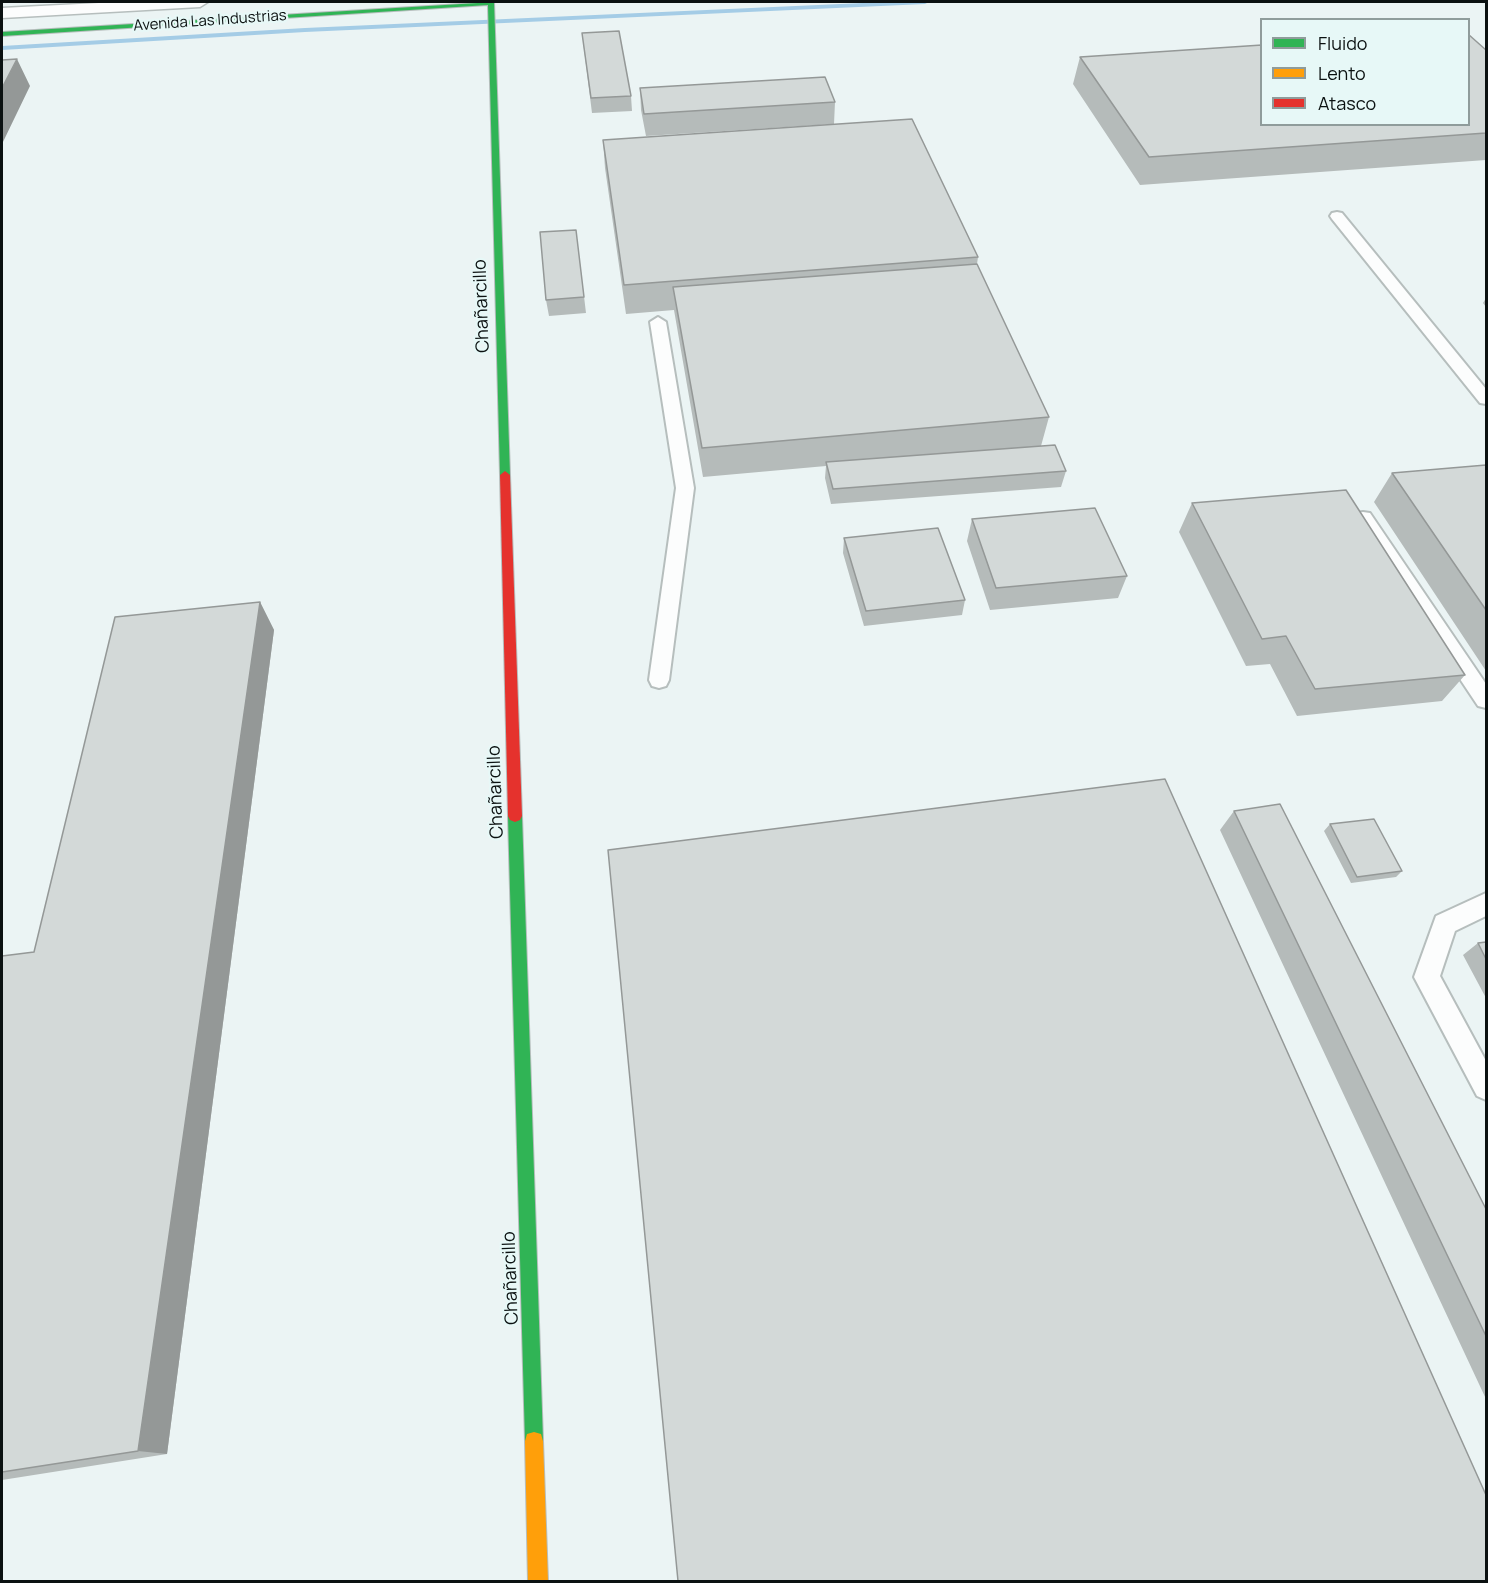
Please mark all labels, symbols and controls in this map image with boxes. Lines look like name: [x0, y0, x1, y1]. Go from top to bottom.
street label: Avenida Las Industrias: [133, 7, 287, 35]
legend: [1260, 18, 1470, 126]
text: Fluido: [1318, 31, 1367, 55]
text: Lento: [1318, 61, 1366, 85]
text: Atasco: [1318, 91, 1376, 115]
street label: Chañarcillo: [470, 259, 494, 353]
street label: Chañarcillo: [484, 745, 508, 839]
street label: Chañarcillo: [499, 1231, 523, 1325]

